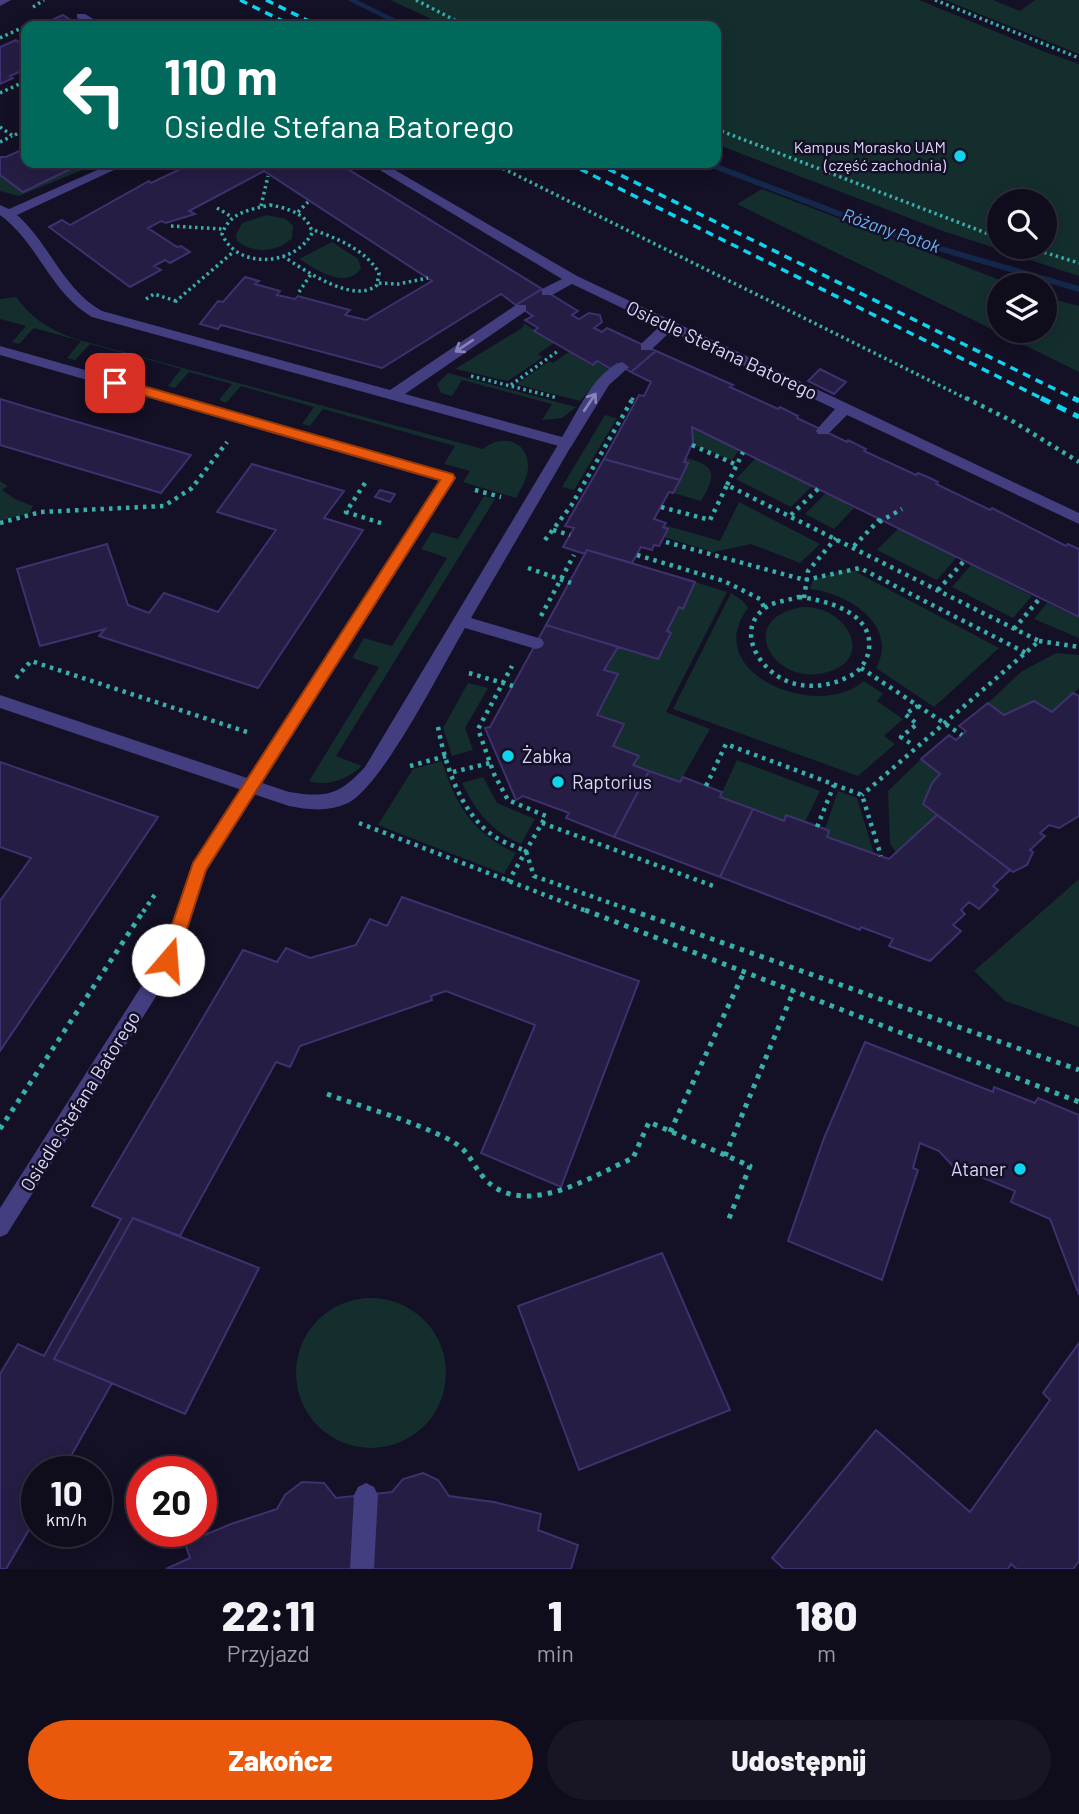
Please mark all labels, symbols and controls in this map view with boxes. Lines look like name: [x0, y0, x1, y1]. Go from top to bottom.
text: 110 m: [164, 46, 278, 105]
icon: left: [49, 49, 140, 140]
text: Osiedle Stefana Batorego: [164, 106, 514, 144]
place label: Kampus Morasko UAM (część zachodnia): [794, 137, 947, 174]
marker: Kampus Morasko UAM (część zachodnia): [952, 148, 968, 164]
map controls: [987, 189, 1057, 343]
button: search: [987, 189, 1057, 259]
water label: Różany Potok: [840, 203, 943, 257]
button: layers: [987, 273, 1057, 343]
street label: Osiedle Stefana Batorego: [623, 295, 821, 404]
one-way arrow: [455, 339, 475, 353]
pin: [85, 353, 145, 413]
icon: arrive: [96, 364, 134, 402]
one-way arrow: [583, 393, 598, 412]
place label: Żabka: [522, 744, 572, 767]
marker: Żabka: [500, 748, 516, 764]
place label: Raptorius: [572, 770, 652, 793]
marker: Raptorius: [550, 774, 566, 790]
position arrow: [131, 923, 205, 997]
street label: Osiedle Stefana Batorego: [15, 1006, 144, 1195]
place label: Ataner: [951, 1157, 1006, 1180]
marker: Ataner: [1012, 1161, 1028, 1177]
speed limit sign: 20: [126, 1456, 217, 1547]
text: 10: [50, 1471, 83, 1513]
text: km/h: [46, 1508, 87, 1530]
text: 22:11: [222, 1589, 315, 1639]
text: 1: [548, 1589, 563, 1639]
text: 180: [795, 1589, 857, 1639]
text: Przyjazd: [227, 1639, 310, 1667]
text: min: [537, 1639, 574, 1667]
text: m: [817, 1639, 836, 1667]
button: Zakończ: [28, 1720, 533, 1800]
button: Udostępnij: [547, 1720, 1051, 1800]

